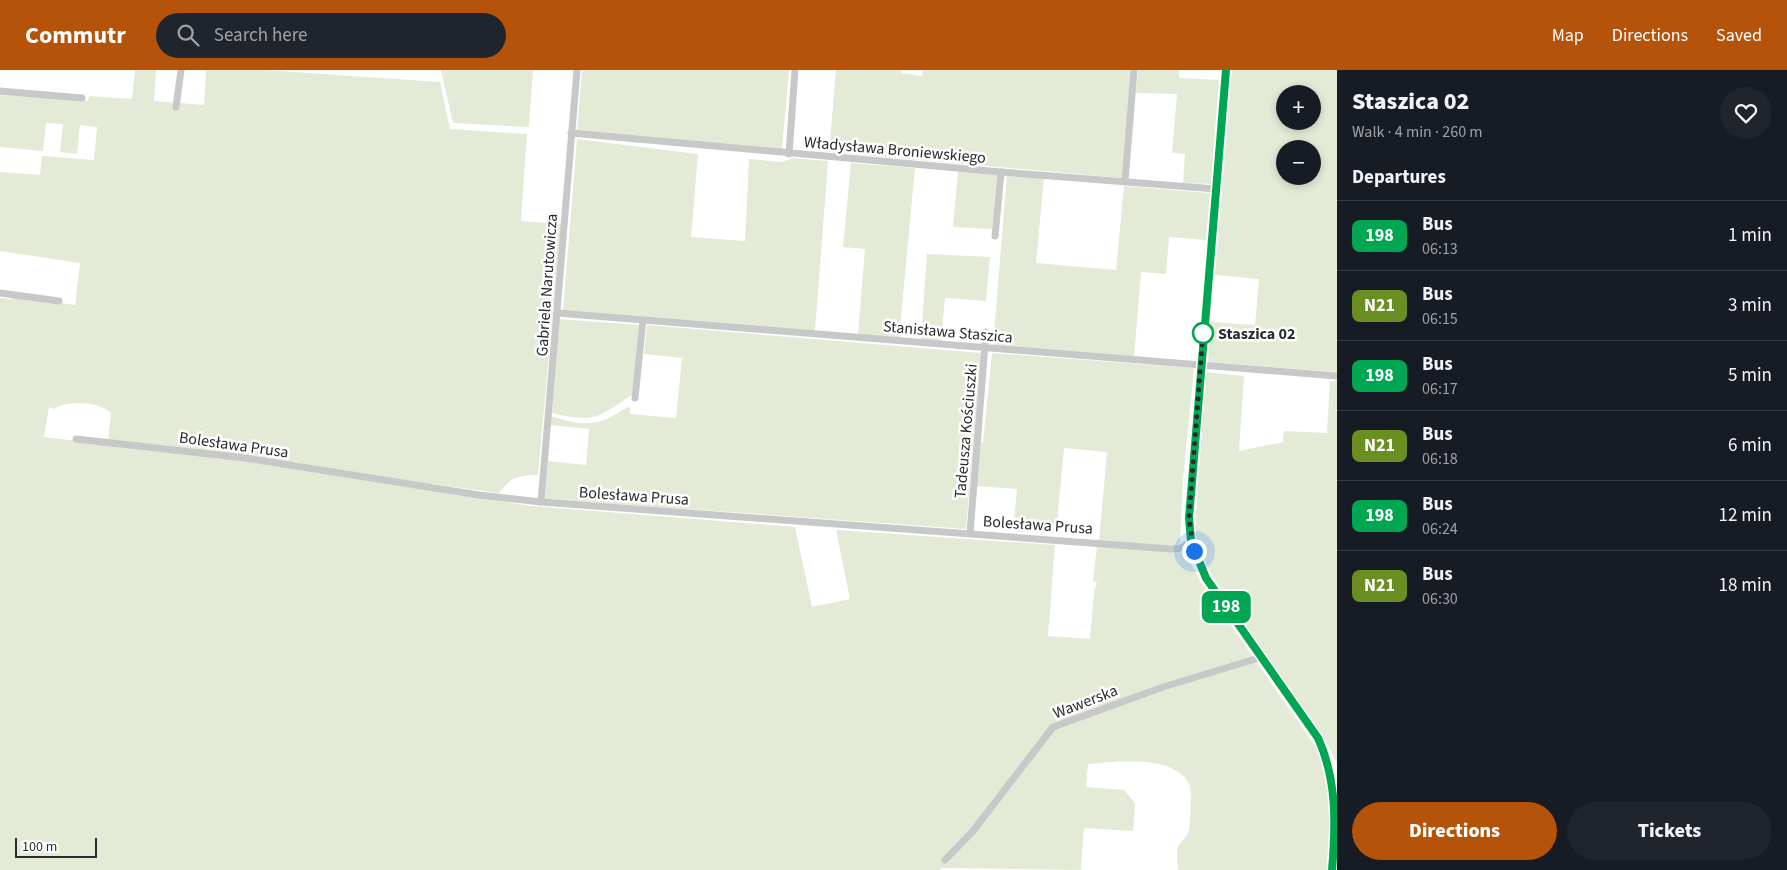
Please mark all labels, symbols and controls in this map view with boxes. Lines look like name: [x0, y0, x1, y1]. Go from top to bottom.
search box: [156, 13, 506, 58]
text: Commutr: [25, 18, 126, 53]
icon: search: [174, 21, 202, 49]
text: Search here: [214, 22, 308, 49]
text: Map: [1552, 23, 1584, 48]
text: Directions: [1612, 23, 1688, 48]
text: Saved: [1716, 23, 1762, 48]
text: Staszica 02: [1352, 84, 1469, 119]
map controls: [1276, 85, 1321, 185]
button: +: [1276, 85, 1321, 130]
button: heart: [1720, 87, 1772, 139]
text: Walk · 4 min · 260 m: [1352, 121, 1483, 143]
street label: Władysława Broniewskiego: [803, 131, 987, 169]
button: −: [1276, 140, 1321, 185]
text: Departures: [1352, 164, 1446, 191]
text: Bus: [1422, 211, 1453, 238]
street label: Gabriela Narutowicza: [531, 213, 563, 357]
text: 1 min: [1728, 222, 1772, 249]
text: 198: [1365, 223, 1394, 248]
text: 06:13: [1422, 238, 1458, 260]
text: Bus: [1422, 281, 1453, 308]
text: 3 min: [1728, 292, 1772, 319]
text: N21: [1364, 293, 1395, 318]
text: 06:15: [1422, 308, 1458, 330]
street label: Stanisława Staszica: [882, 315, 1014, 349]
marker: Staszica 02: [1192, 322, 1214, 344]
place label: Staszica 02: [1218, 323, 1295, 345]
text: Bus: [1422, 351, 1453, 378]
text: 5 min: [1728, 362, 1772, 389]
street label: Tadeusza Kościuszki: [949, 363, 983, 499]
text: 198: [1365, 363, 1394, 388]
text: 06:17: [1422, 378, 1458, 400]
text: Bus: [1422, 421, 1453, 448]
street label: Bolesława Prusa: [178, 426, 290, 464]
text: 6 min: [1728, 432, 1772, 459]
text: N21: [1364, 433, 1395, 458]
text: 06:18: [1422, 448, 1458, 470]
street label: Bolesława Prusa: [578, 481, 690, 511]
text: Bus: [1422, 491, 1453, 518]
text: 12 min: [1718, 502, 1772, 529]
text: 198: [1365, 503, 1394, 528]
street label: Bolesława Prusa: [982, 510, 1094, 540]
text: 06:24: [1422, 518, 1458, 540]
your location: [1182, 539, 1207, 564]
text: Bus: [1422, 561, 1453, 588]
text: 18 min: [1718, 572, 1772, 599]
text: N21: [1364, 573, 1395, 598]
text: 06:30: [1422, 588, 1458, 610]
line badge: 198: [1197, 591, 1255, 623]
text: 198: [1212, 594, 1240, 619]
street label: Wawerska: [1050, 680, 1121, 724]
button: Directions: [1352, 802, 1557, 860]
button: Tickets: [1567, 802, 1772, 860]
scale bar: [15, 835, 98, 858]
text: 100 m: [22, 837, 57, 857]

